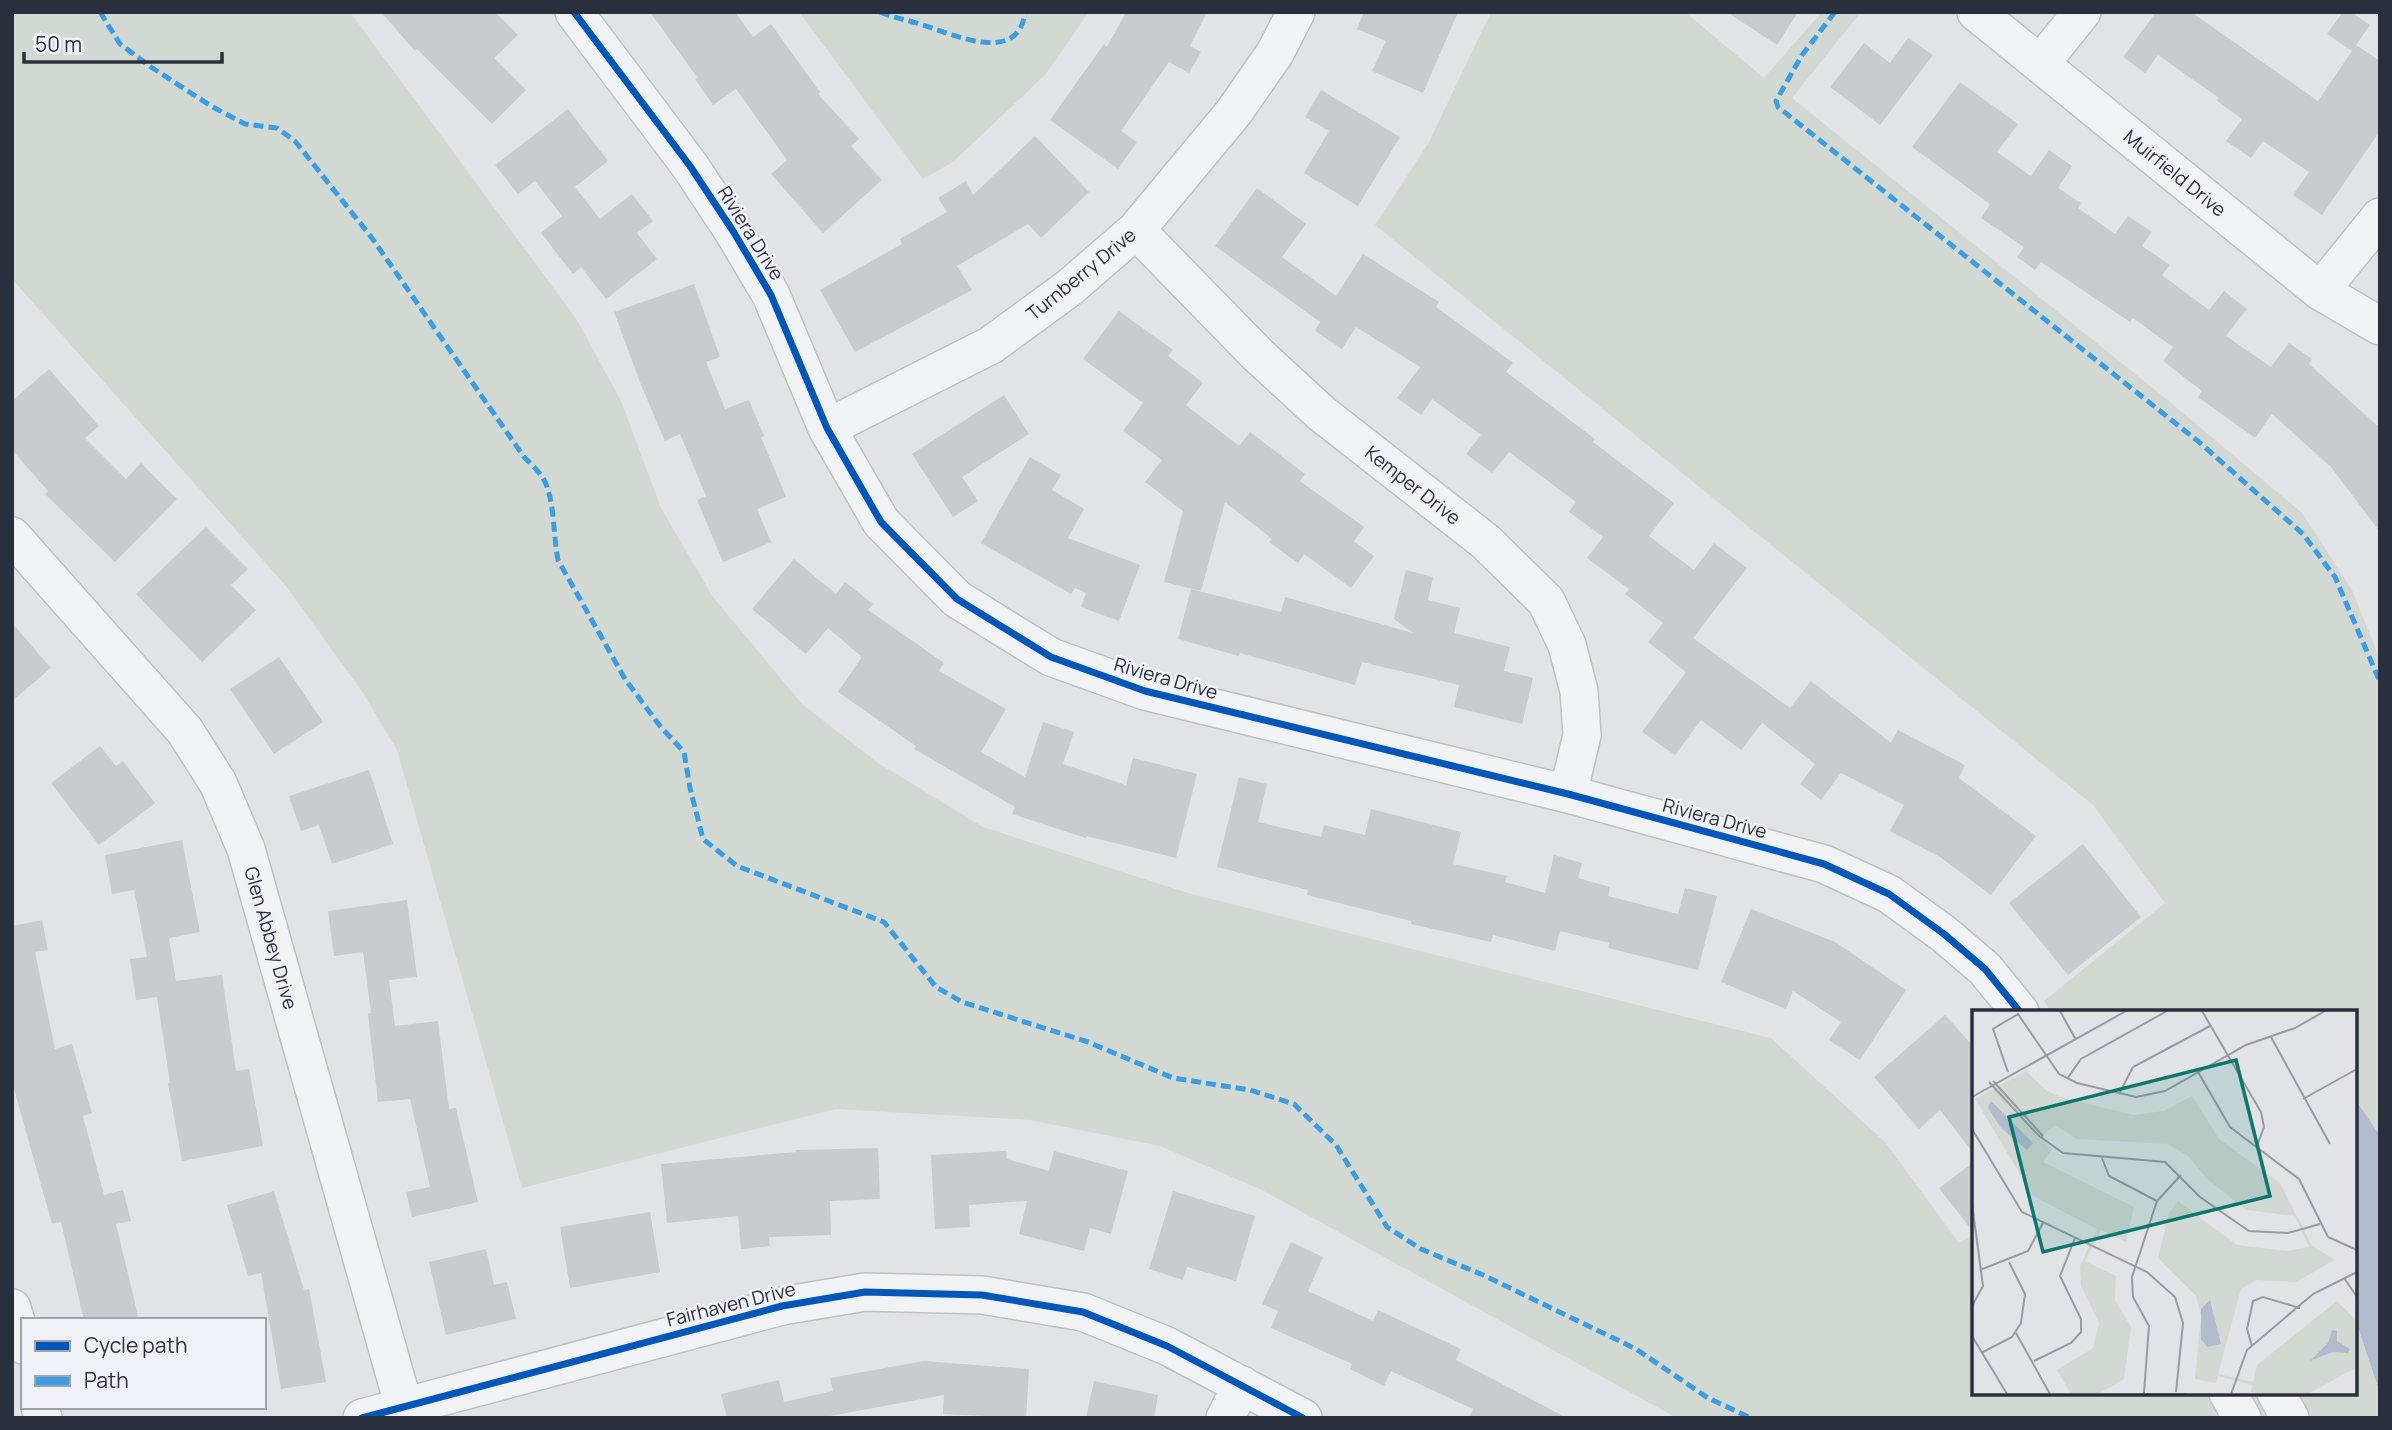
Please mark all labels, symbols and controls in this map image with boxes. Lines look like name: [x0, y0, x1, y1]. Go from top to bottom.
scale bar: [24, 21, 222, 65]
text: 50 m: [35, 30, 82, 58]
street label: Muirfield Drive: [2118, 124, 2232, 222]
street label: Riviera Drive: [712, 181, 790, 285]
street label: Turnberry Drive: [1021, 222, 1141, 326]
street label: Kemper Drive: [1360, 439, 1466, 531]
street label: Riviera Drive: [1111, 651, 1221, 705]
street label: Riviera Drive: [1660, 792, 1770, 844]
street label: Glen Abbey Drive: [238, 864, 304, 1012]
inset map: [1972, 1010, 2357, 1395]
street label: Fairhaven Drive: [664, 1275, 798, 1333]
legend: [21, 1318, 266, 1409]
text: Cycle path: [84, 1331, 187, 1359]
text: Path: [84, 1366, 129, 1394]

